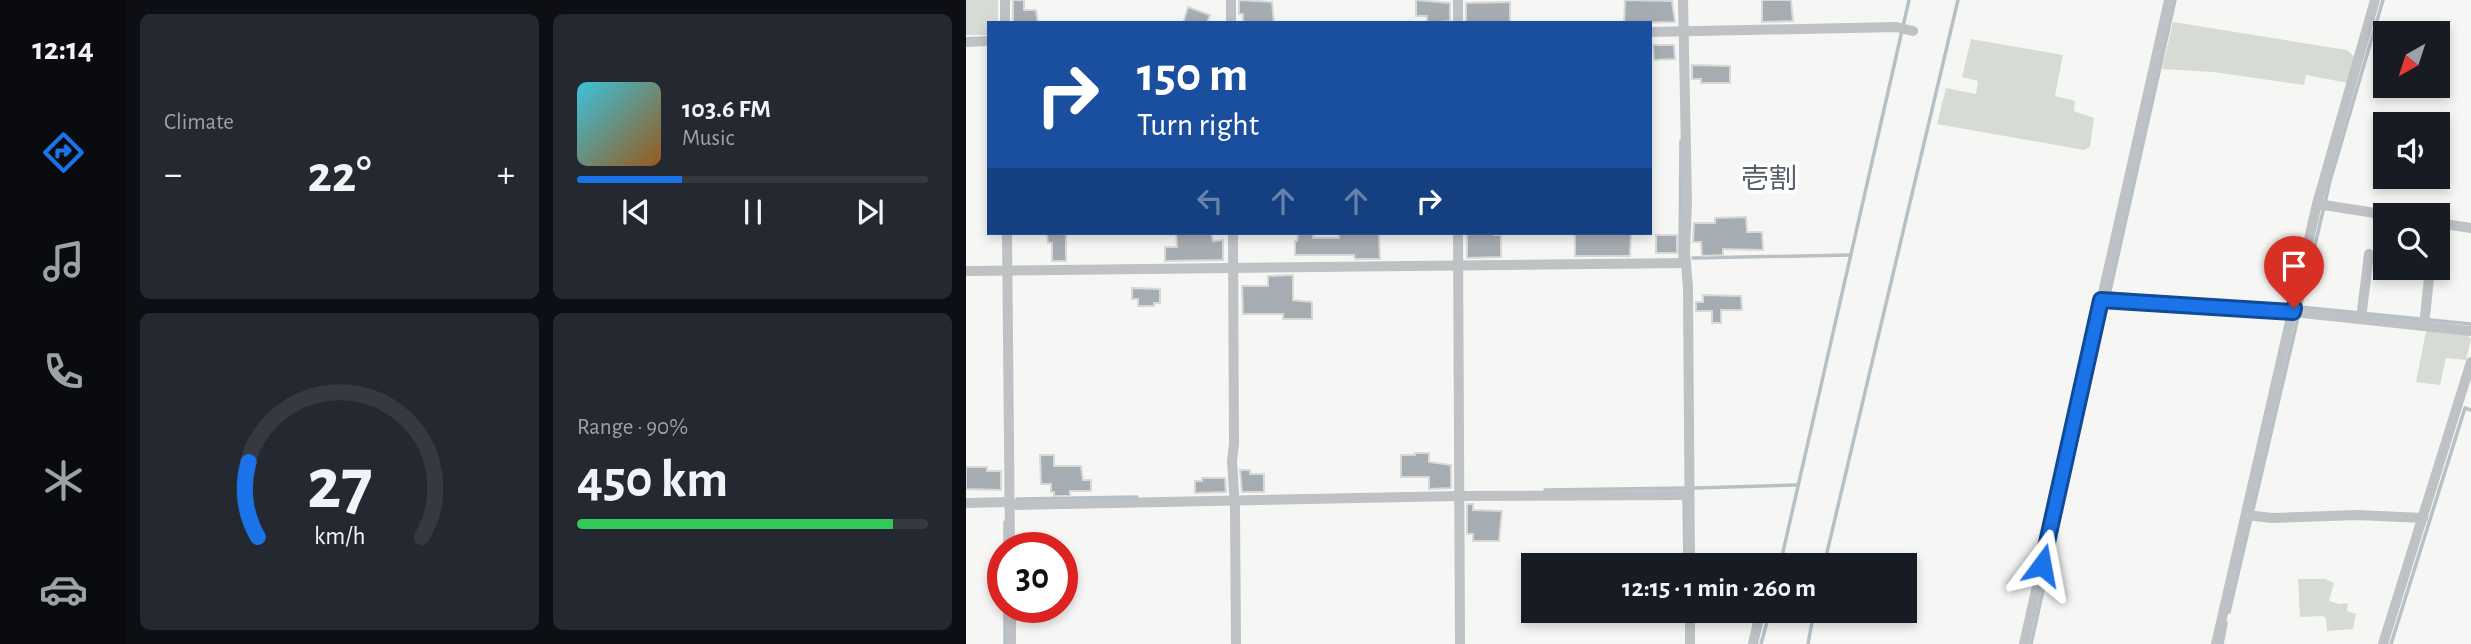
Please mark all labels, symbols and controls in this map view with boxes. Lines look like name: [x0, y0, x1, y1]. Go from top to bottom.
north arrow: [2373, 21, 2450, 98]
map controls: [2373, 21, 2450, 280]
text: 12:14: [32, 33, 94, 65]
icon: right: [1022, 49, 1113, 140]
text: 150 m: [1137, 51, 1248, 100]
text: 103.6 FM: [682, 96, 771, 122]
text: Turn right: [1137, 109, 1259, 141]
text: Climate: [164, 111, 234, 134]
button: sound: [2373, 112, 2450, 189]
text: Music: [682, 127, 734, 150]
icon: directions: [39, 128, 88, 177]
text: 22°: [307, 149, 372, 201]
text: −: [164, 156, 182, 194]
text: +: [497, 156, 515, 194]
district label: 壱割: [1741, 164, 1797, 194]
icon: left: [1191, 182, 1229, 220]
icon: ahead: [1264, 182, 1302, 220]
icon: ahead: [1337, 182, 1375, 220]
icon: right: [1410, 182, 1448, 220]
icon: previous: [617, 193, 655, 231]
icon: pause: [734, 193, 772, 231]
icon: next: [851, 193, 889, 231]
button: search: [2373, 203, 2450, 280]
pin: [2264, 236, 2324, 308]
icon: music: [39, 237, 88, 286]
icon: arrive: [2275, 247, 2313, 285]
icon: phone: [39, 347, 88, 396]
text: Range · 90%: [577, 416, 688, 439]
text: 27: [307, 450, 372, 523]
text: 450 km: [577, 454, 728, 506]
icon: climate: [39, 456, 88, 505]
text: km/h: [314, 524, 365, 549]
position arrow: [2005, 528, 2079, 602]
speed limit sign: 30: [987, 532, 1078, 623]
icon: car: [39, 565, 88, 614]
text: 12:15 · 1 min · 260 m: [1622, 575, 1816, 601]

